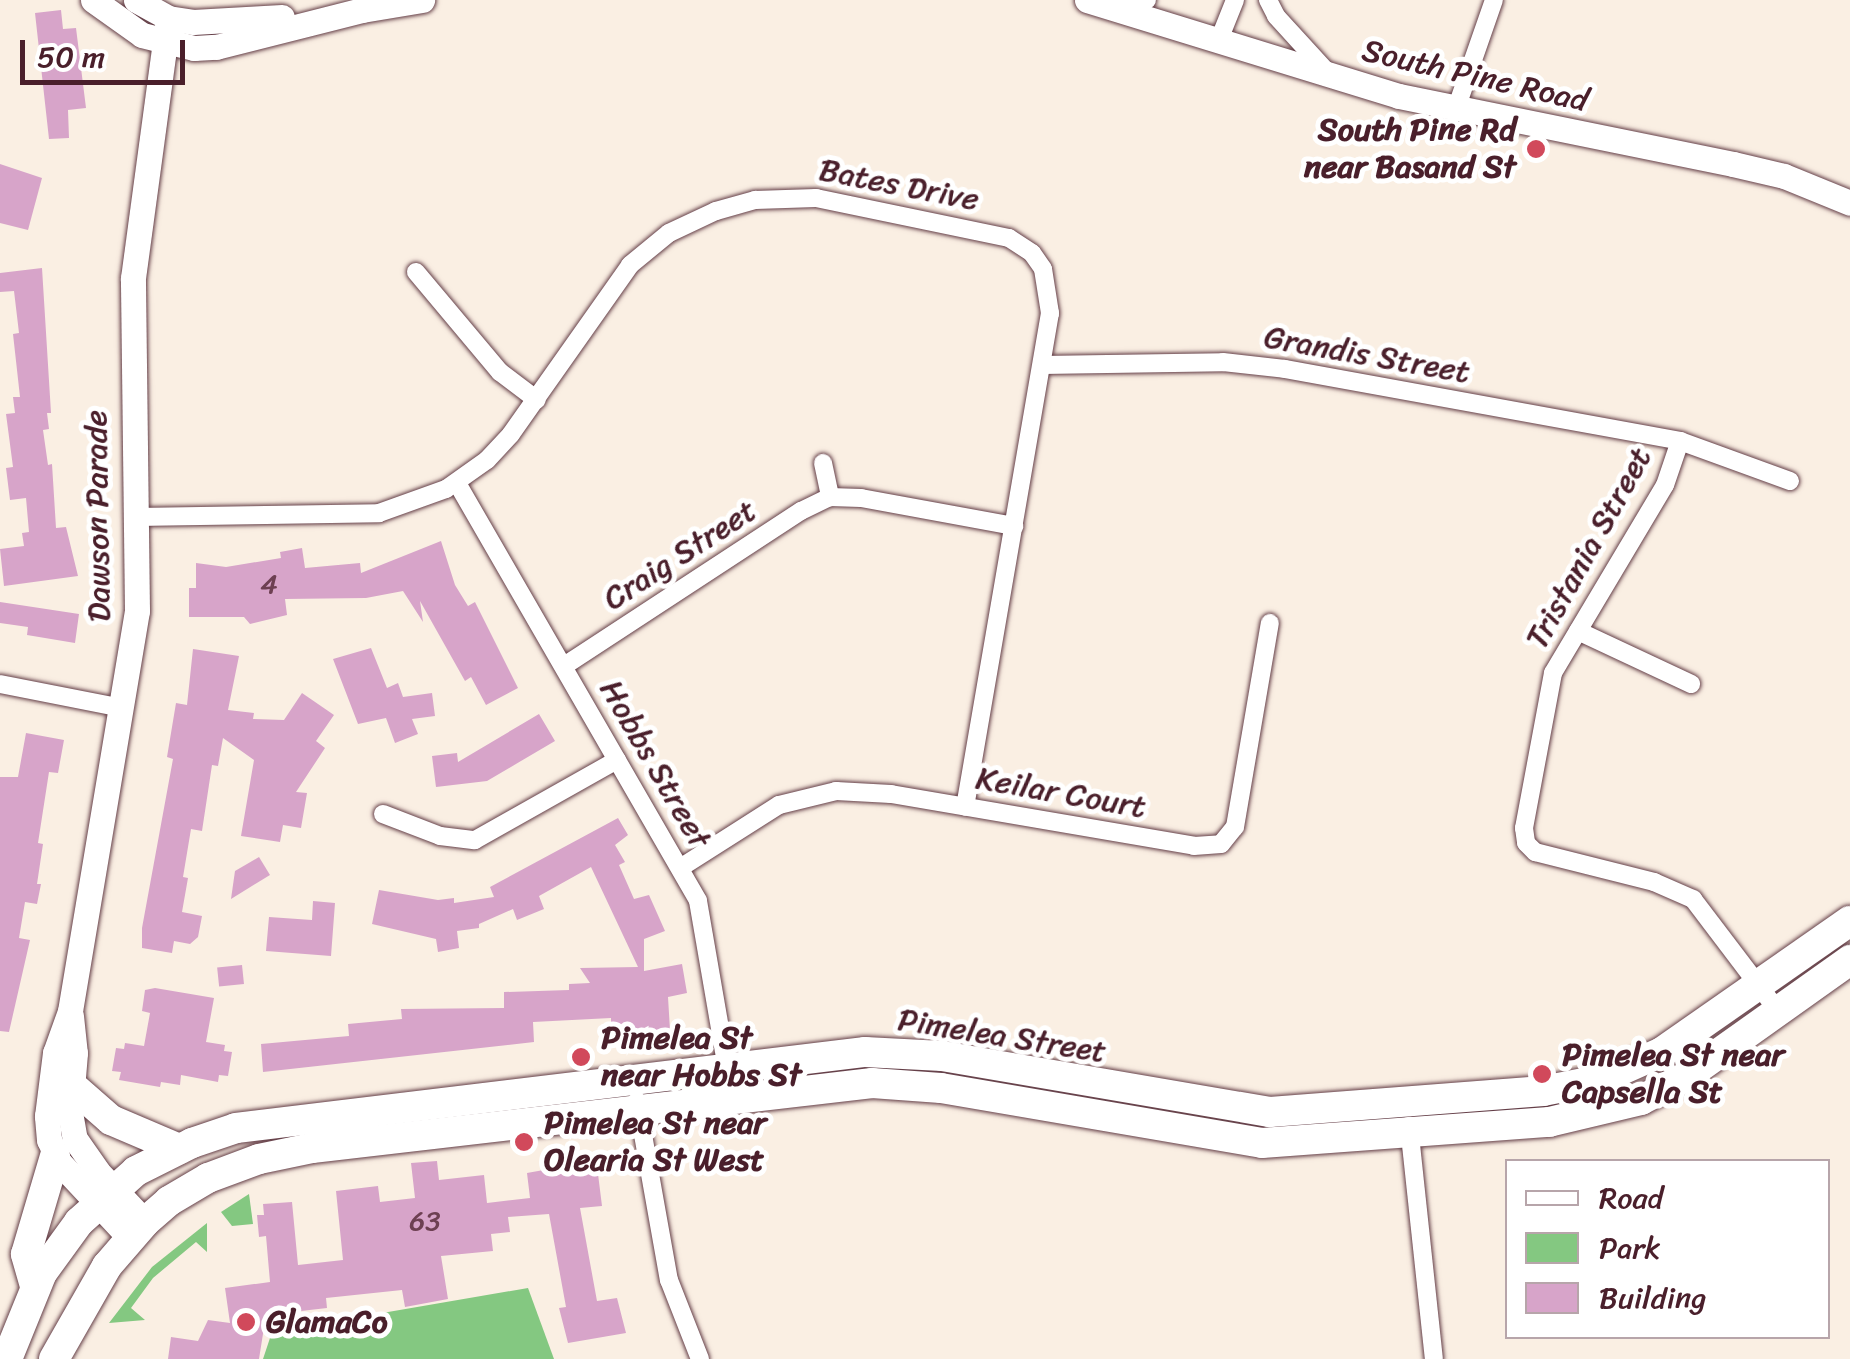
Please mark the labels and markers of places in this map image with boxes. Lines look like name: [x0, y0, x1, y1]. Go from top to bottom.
place label: South Pine Rd near Basand St: [1301, 112, 1516, 187]
marker: South Pine Rd near Basand St: [1525, 138, 1547, 160]
place label: Pimelea St near Hobbs St: [601, 1020, 801, 1095]
place label: Pimelea St near Capsella St: [1562, 1037, 1785, 1112]
marker: Pimelea St near Hobbs St: [570, 1046, 592, 1068]
marker: Pimelea St near Capsella St: [1531, 1063, 1553, 1085]
place label: Pimelea St near Olearia St West: [544, 1105, 767, 1180]
marker: Pimelea St near Olearia St West: [513, 1131, 535, 1153]
place label: GlamaCo: [266, 1303, 388, 1341]
marker: GlamaCo: [235, 1311, 257, 1333]

